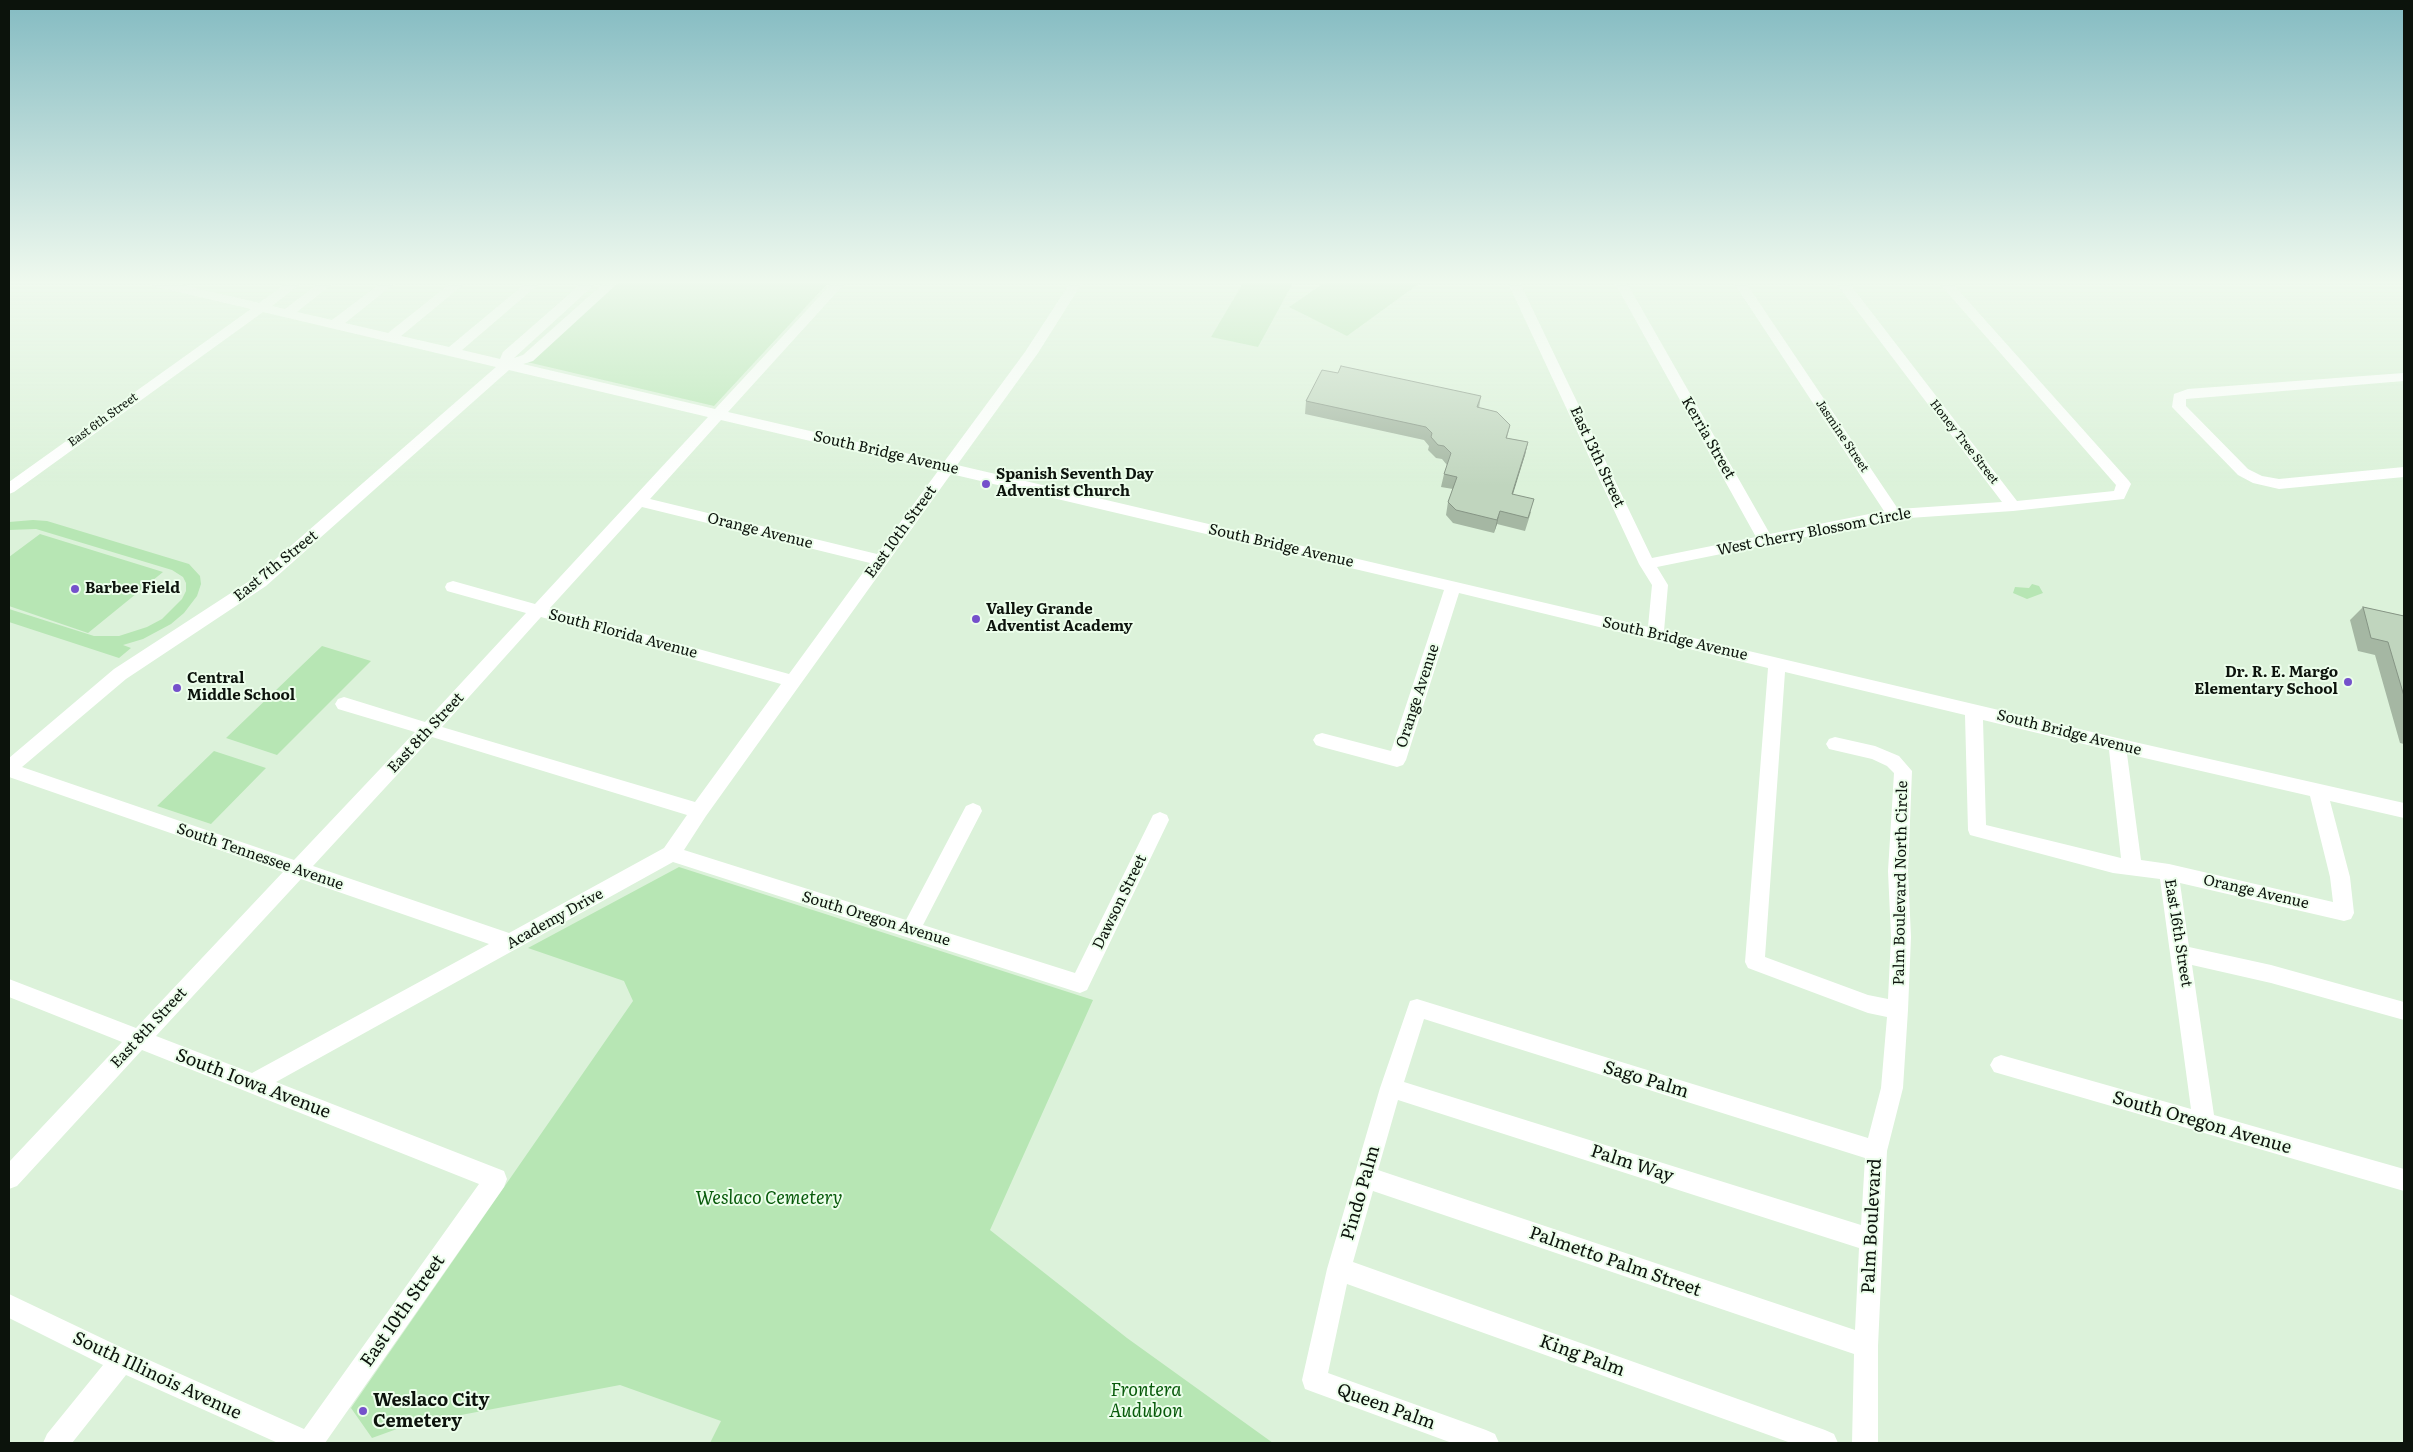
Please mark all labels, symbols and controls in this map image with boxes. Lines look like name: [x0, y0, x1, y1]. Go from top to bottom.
street label: East 6th Street: [65, 390, 141, 450]
street label: Kerria Street: [1677, 394, 1739, 482]
street label: Jasmine Street: [1812, 397, 1872, 475]
street label: Honey Tree Street: [1926, 397, 2002, 487]
street label: East 13th Street: [1566, 404, 1628, 510]
street label: South Bridge Avenue: [812, 428, 960, 478]
place label: Spanish Seventh Day Adventist Church: [996, 466, 1154, 501]
marker: Spanish Seventh Day Adventist Church: [980, 478, 992, 490]
street label: East 10th Street: [861, 482, 941, 582]
street label: West Cherry Blossom Circle: [1715, 504, 1913, 560]
street label: Orange Avenue: [705, 509, 815, 553]
street label: South Bridge Avenue: [1207, 521, 1355, 571]
street label: East 7th Street: [230, 527, 322, 605]
place label: Barbee Field: [85, 580, 180, 598]
marker: Barbee Field: [69, 583, 81, 595]
place label: Valley Grande Adventist Academy: [986, 601, 1133, 636]
street label: South Florida Avenue: [547, 605, 699, 663]
marker: Valley Grande Adventist Academy: [970, 613, 982, 625]
street label: South Bridge Avenue: [1601, 614, 1749, 664]
street label: Orange Avenue: [1393, 642, 1443, 750]
place label: Dr. R. E. Margo Elementary School: [2194, 664, 2338, 699]
place label: Central Middle School: [187, 670, 295, 705]
marker: Dr. R. E. Margo Elementary School: [2342, 676, 2354, 688]
marker: Central Middle School: [171, 682, 183, 694]
street label: East 8th Street: [384, 689, 468, 777]
street label: South Bridge Avenue: [1995, 706, 2143, 760]
street label: Palm Boulevard North Circle: [1890, 780, 1912, 986]
street label: South Tennessee Avenue: [174, 820, 346, 894]
street label: Dawson Street: [1089, 852, 1151, 952]
street label: Orange Avenue: [2201, 871, 2311, 913]
street label: East 16th Street: [2161, 878, 2195, 988]
street label: Academy Drive: [503, 885, 607, 953]
street label: South Oregon Avenue: [800, 888, 952, 950]
street label: East 8th Street: [107, 984, 191, 1072]
street label: South Iowa Avenue: [172, 1044, 334, 1124]
street label: Sago Palm: [1601, 1057, 1691, 1103]
street label: South Oregon Avenue: [2110, 1087, 2294, 1159]
street label: Palm Way: [1588, 1140, 1676, 1188]
street label: Pindo Palm: [1337, 1143, 1385, 1243]
street label: Palm Boulevard: [1858, 1158, 1886, 1294]
park label: Weslaco Cemetery: [695, 1188, 843, 1210]
street label: Palmetto Palm Street: [1526, 1222, 1704, 1302]
street label: East 10th Street: [356, 1251, 450, 1371]
street label: South Illinois Avenue: [69, 1327, 245, 1425]
street label: King Palm: [1536, 1331, 1628, 1381]
street label: Queen Palm: [1334, 1379, 1438, 1435]
park label: Frontera Audubon: [1109, 1380, 1183, 1422]
place label: Weslaco City Cemetery: [373, 1390, 490, 1432]
marker: Weslaco City Cemetery: [357, 1405, 369, 1417]

